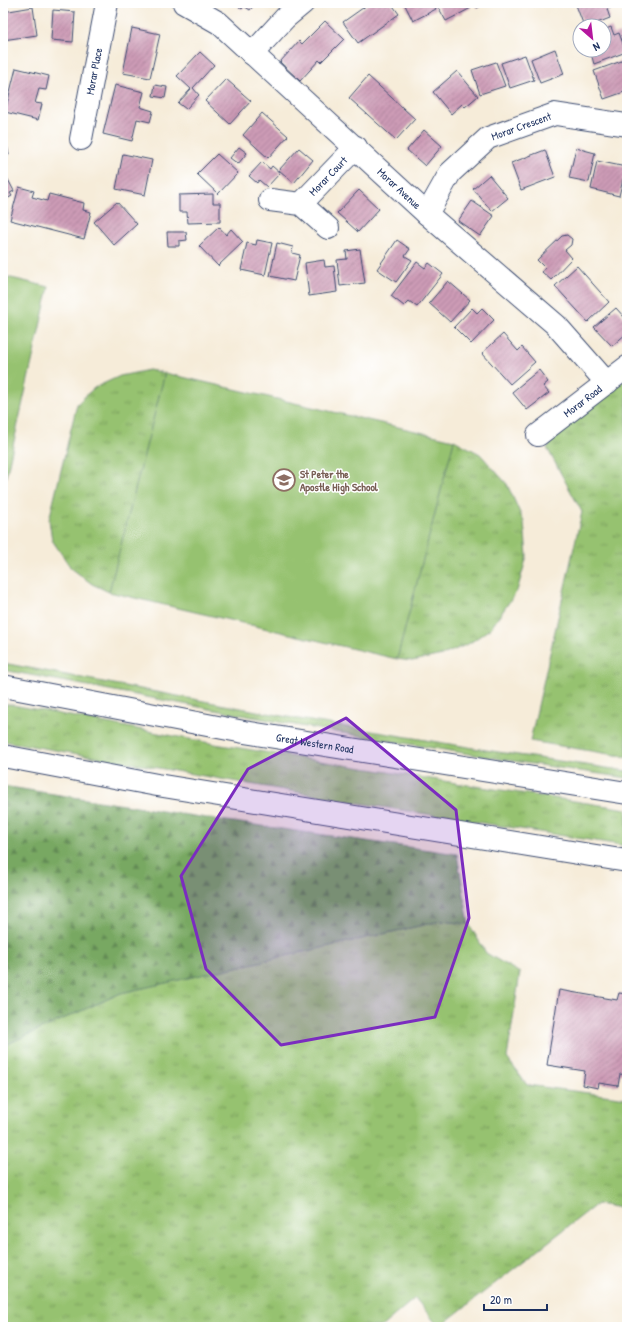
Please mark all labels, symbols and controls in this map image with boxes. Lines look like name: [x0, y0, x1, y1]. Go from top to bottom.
north arrow: [572, 18, 612, 58]
text: N: [591, 39, 603, 54]
street label: Morar Place: [83, 46, 105, 96]
street label: Morar Crescent: [489, 109, 553, 143]
street label: Morar Court: [306, 153, 350, 199]
street label: Morar Avenue: [375, 165, 424, 212]
street label: Morar Road: [561, 382, 605, 420]
school or university icon: St Peter the Apostle High School: [271, 467, 297, 493]
place label: St Peter the Apostle High School: [300, 467, 379, 495]
street label: Great Western Road: [275, 730, 355, 756]
scale bar: [484, 1286, 547, 1312]
text: 20 m: [490, 1291, 512, 1308]

